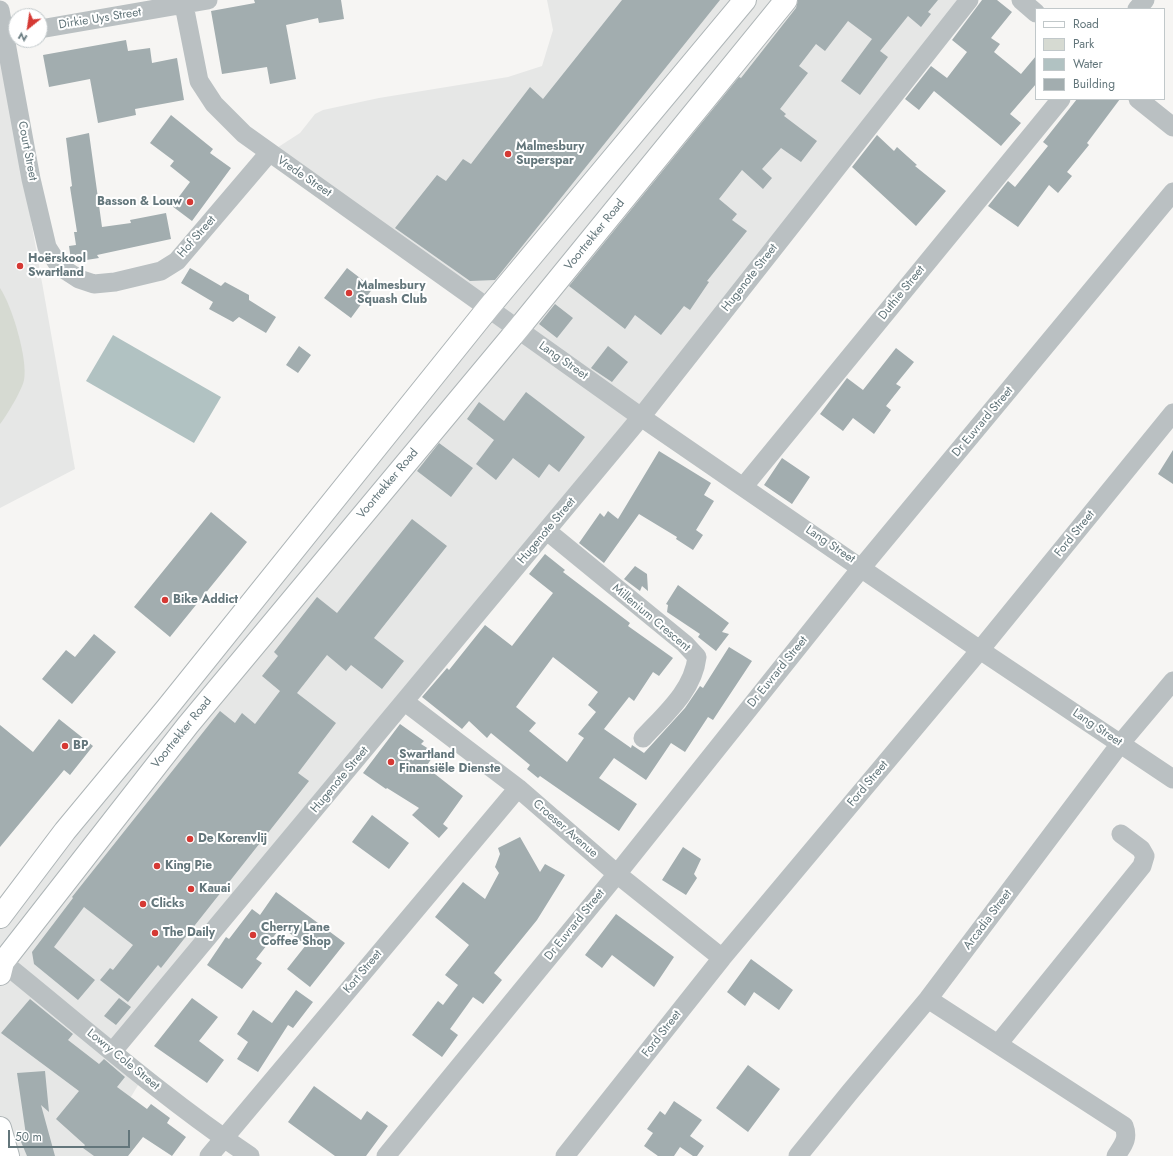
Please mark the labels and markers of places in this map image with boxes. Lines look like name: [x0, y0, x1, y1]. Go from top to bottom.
place label: Malmesbury Superspar: [516, 140, 584, 168]
marker: Malmesbury Superspar: [503, 149, 513, 159]
place label: Basson & Louw: [97, 195, 182, 209]
marker: Basson & Louw: [185, 197, 195, 207]
place label: Hoërskool Swartland: [28, 252, 86, 280]
marker: Hoërskool Swartland: [15, 261, 25, 271]
place label: Malmesbury Squash Club: [357, 279, 427, 307]
marker: Malmesbury Squash Club: [344, 288, 354, 298]
place label: Bike Addict: [173, 593, 238, 607]
marker: Bike Addict: [160, 595, 170, 605]
place label: BP: [73, 739, 88, 753]
marker: BP: [60, 741, 70, 751]
place label: Swartland Finansiële Dienste: [399, 748, 501, 776]
marker: Swartland Finansiële Dienste: [386, 757, 396, 767]
place label: De Korenvlij: [198, 832, 267, 846]
marker: De Korenvlij: [185, 834, 195, 844]
place label: King Pie: [165, 859, 212, 873]
marker: King Pie: [152, 861, 162, 871]
place label: Kauai: [199, 882, 231, 896]
marker: Kauai: [186, 884, 196, 894]
place label: Clicks: [151, 897, 184, 911]
marker: Clicks: [138, 899, 148, 909]
place label: Cherry Lane Coffee Shop: [261, 921, 331, 949]
place label: The Daily: [163, 926, 215, 940]
marker: The Daily: [150, 928, 160, 938]
marker: Cherry Lane Coffee Shop: [248, 930, 258, 940]

